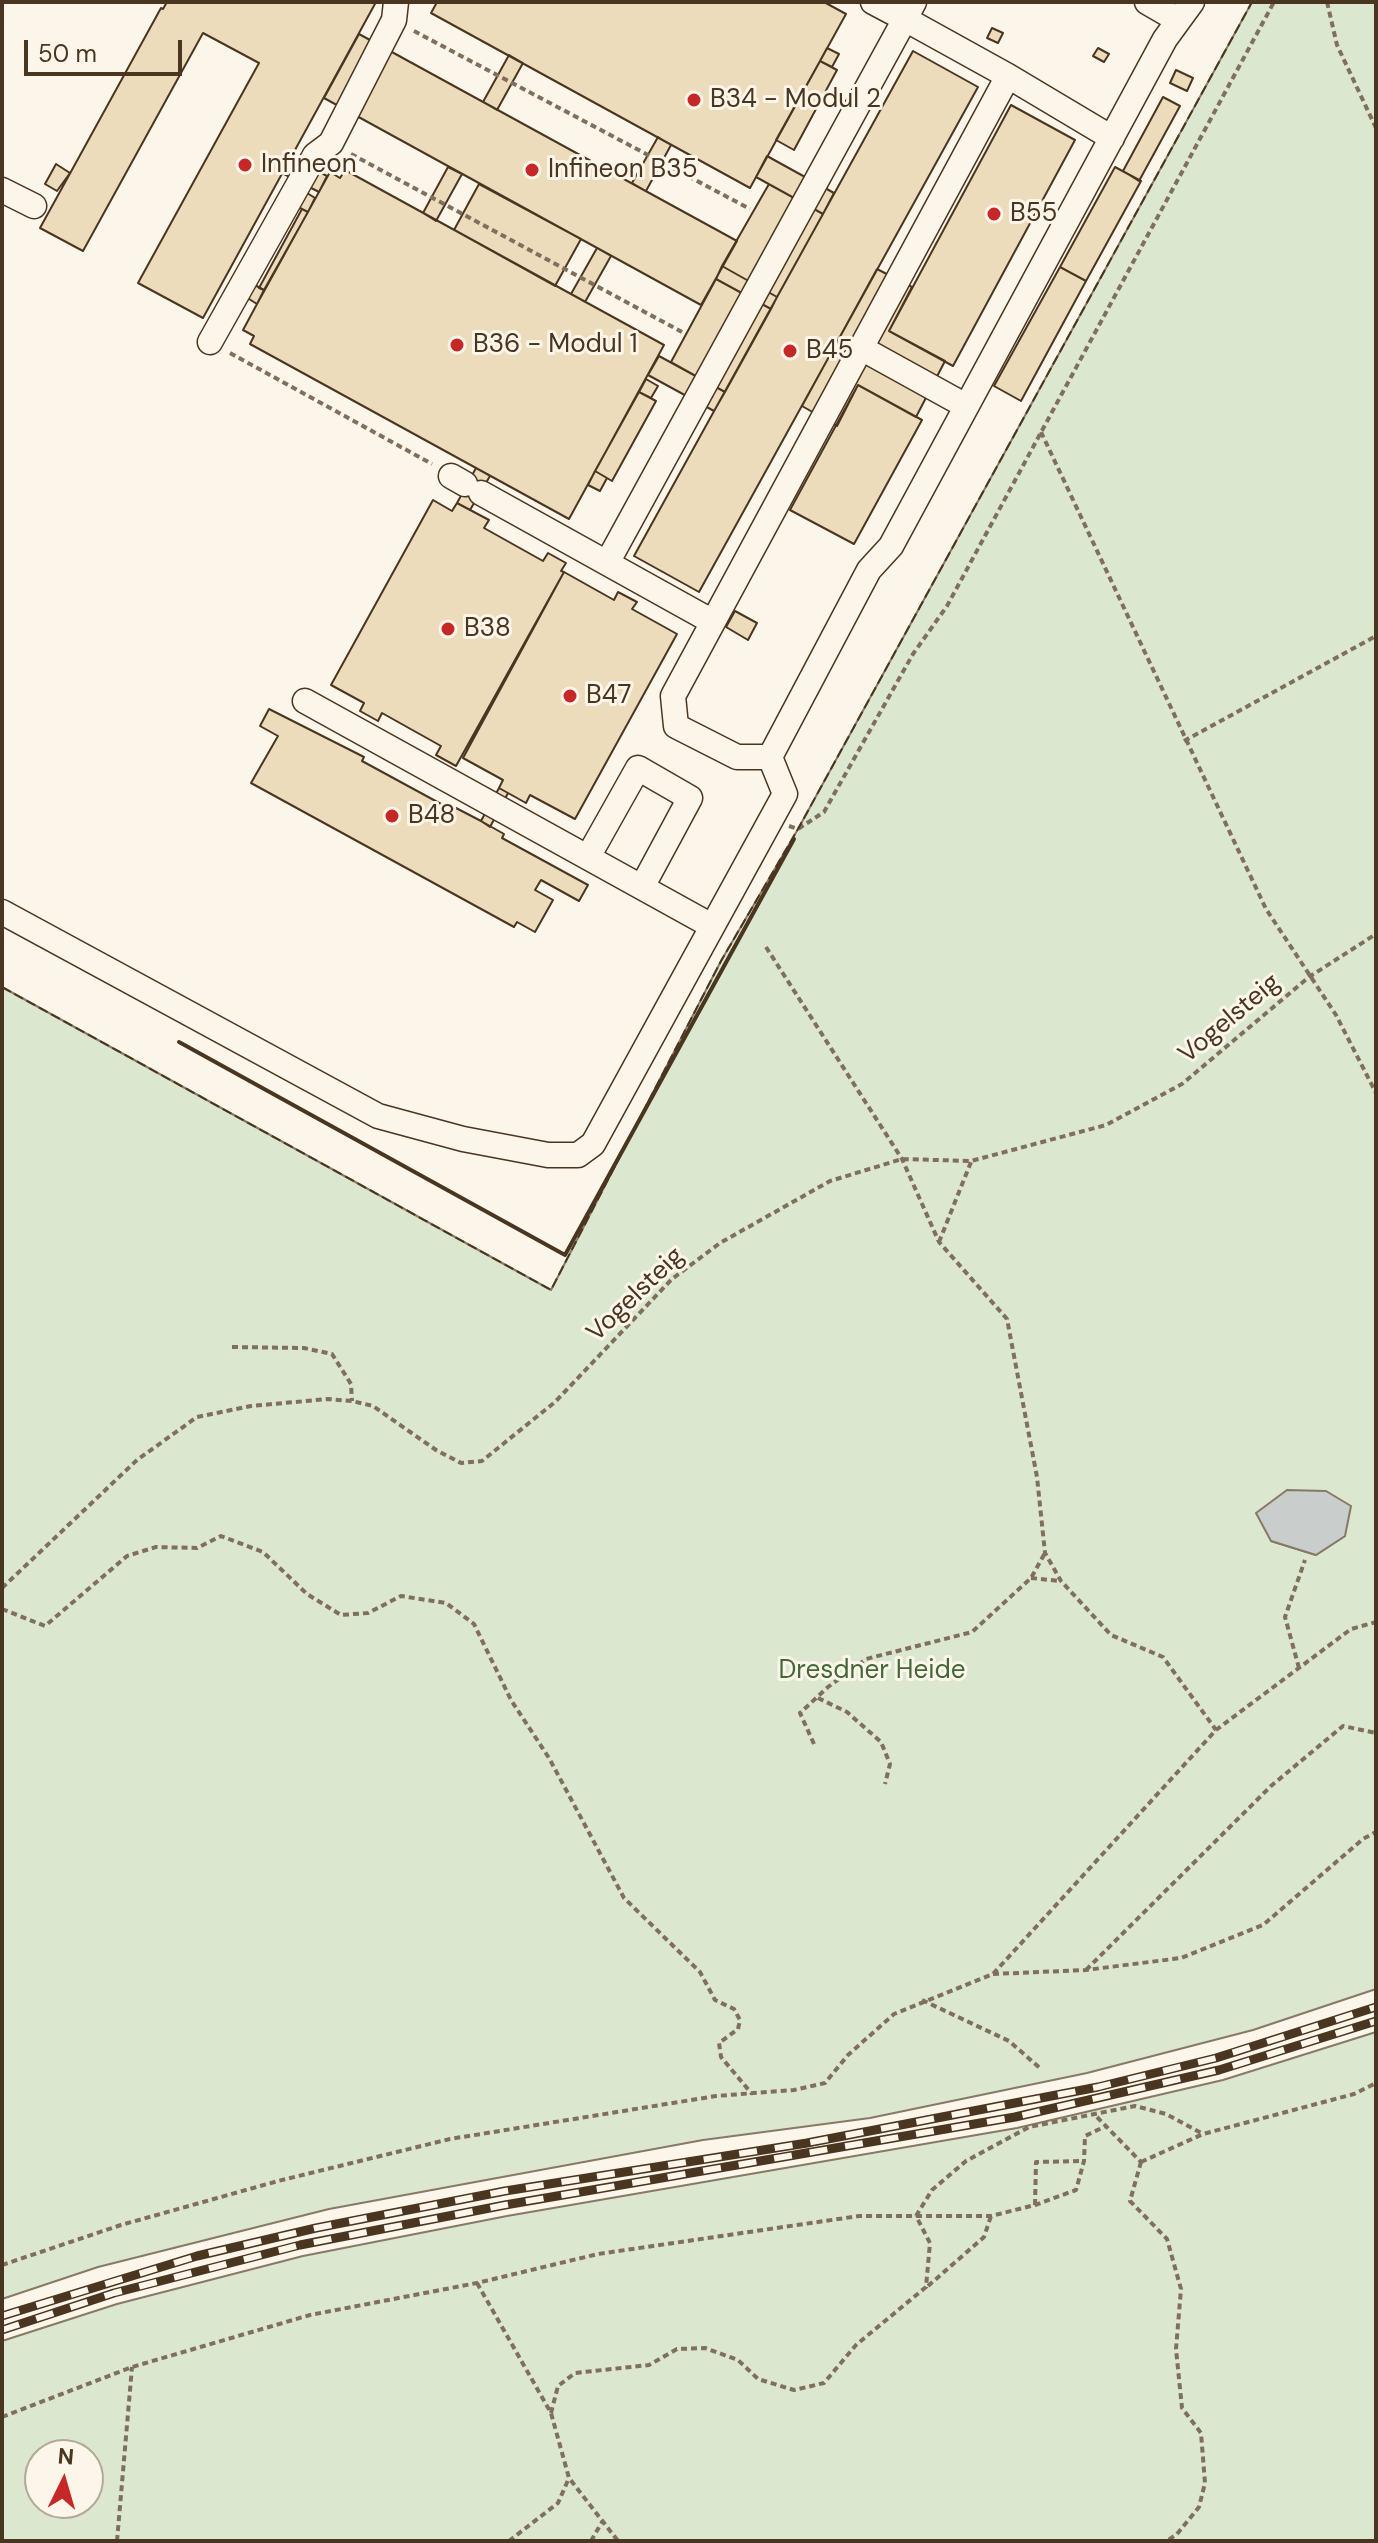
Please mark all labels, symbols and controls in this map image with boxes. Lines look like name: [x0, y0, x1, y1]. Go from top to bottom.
scale bar: [28, 24, 186, 74]
text: 50 m: [38, 38, 97, 69]
place label: B34 - Modul 2: [710, 84, 881, 116]
marker: B34 - Modul 2: [685, 91, 703, 109]
place label: Infineon: [261, 149, 357, 181]
place label: Infineon B35: [548, 154, 697, 186]
marker: Infineon: [236, 156, 254, 174]
marker: Infineon B35: [523, 161, 541, 179]
place label: B55: [1010, 198, 1057, 230]
marker: B55: [985, 205, 1003, 223]
place label: B36 - Modul 1: [473, 329, 638, 361]
place label: B45: [806, 335, 853, 367]
marker: B36 - Modul 1: [448, 336, 466, 354]
marker: B45: [781, 342, 799, 360]
place label: B38: [464, 613, 511, 645]
marker: B38: [439, 620, 457, 638]
place label: B47: [586, 680, 631, 712]
marker: B47: [561, 687, 579, 705]
place label: B48: [408, 800, 455, 832]
marker: B48: [383, 807, 401, 825]
street label: Vogelsteig: [1173, 968, 1287, 1070]
street label: Vogelsteig: [581, 1241, 691, 1349]
park label: Dresdner Heide: [778, 1655, 966, 1687]
north arrow: [24, 2439, 104, 2519]
text: N: [57, 2441, 75, 2472]

